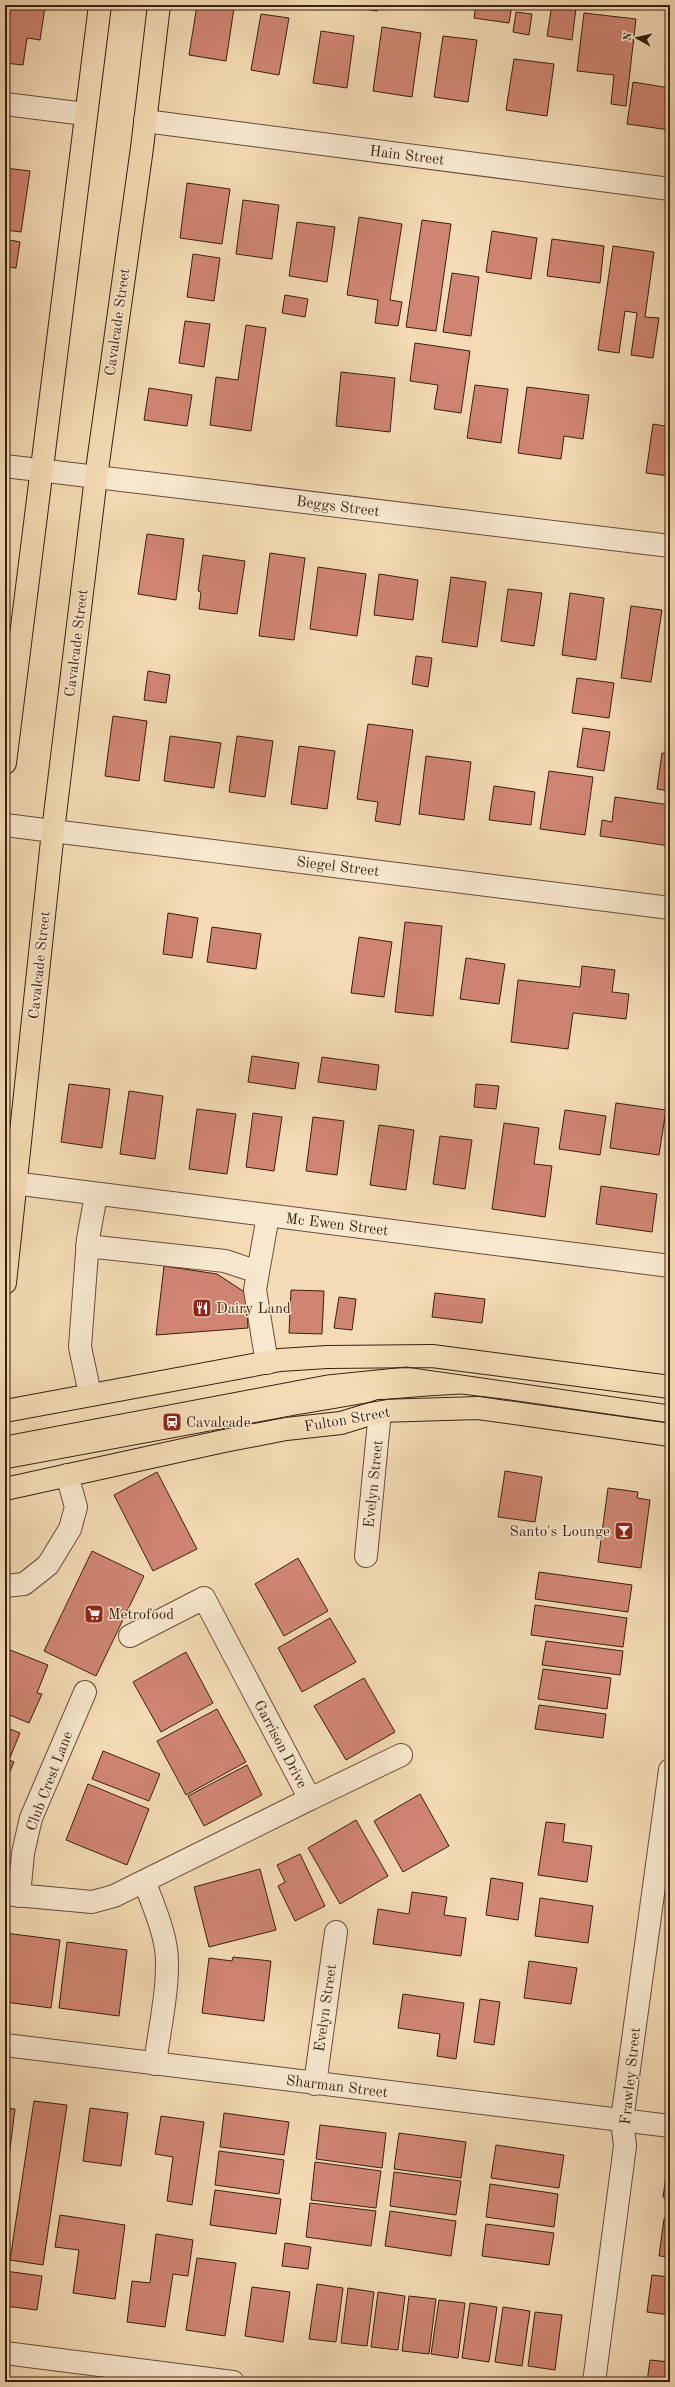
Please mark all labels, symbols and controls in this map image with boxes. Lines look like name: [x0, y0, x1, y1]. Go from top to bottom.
north arrow: [617, 18, 657, 58]
text: N: [623, 31, 635, 42]
street label: Hain Street: [369, 144, 445, 169]
street label: Cavalcade Street: [104, 267, 133, 377]
street label: Beggs Street: [295, 495, 380, 520]
street label: Cavalcade Street: [63, 588, 92, 698]
street label: Siegel Street: [296, 855, 380, 880]
street label: Cavalcade Street: [27, 910, 54, 1020]
street label: Mc Ewen Street: [285, 1212, 389, 1239]
restaurant icon: Dairy Land: [191, 1297, 213, 1319]
place label: Dairy Land: [216, 1302, 291, 1317]
street label: Fulton Street: [303, 1406, 391, 1435]
station icon: Cavalcade: [161, 1411, 183, 1433]
place label: Cavalcade: [186, 1416, 251, 1431]
street label: Evelyn Street: [362, 1439, 387, 1529]
bar icon: Santo's Lounge: [613, 1520, 635, 1542]
place label: Santo's Lounge: [510, 1525, 610, 1540]
supermarket icon: Metrofood: [83, 1603, 105, 1625]
place label: Metrofood: [108, 1608, 174, 1623]
street label: Garrison Drive: [250, 1698, 309, 1791]
street label: Club Crest Lane: [24, 1730, 76, 1833]
street label: Evelyn Street: [313, 1963, 340, 2053]
street label: Frawley Street: [619, 2027, 644, 2126]
street label: Sharman Street: [285, 2074, 389, 2101]

